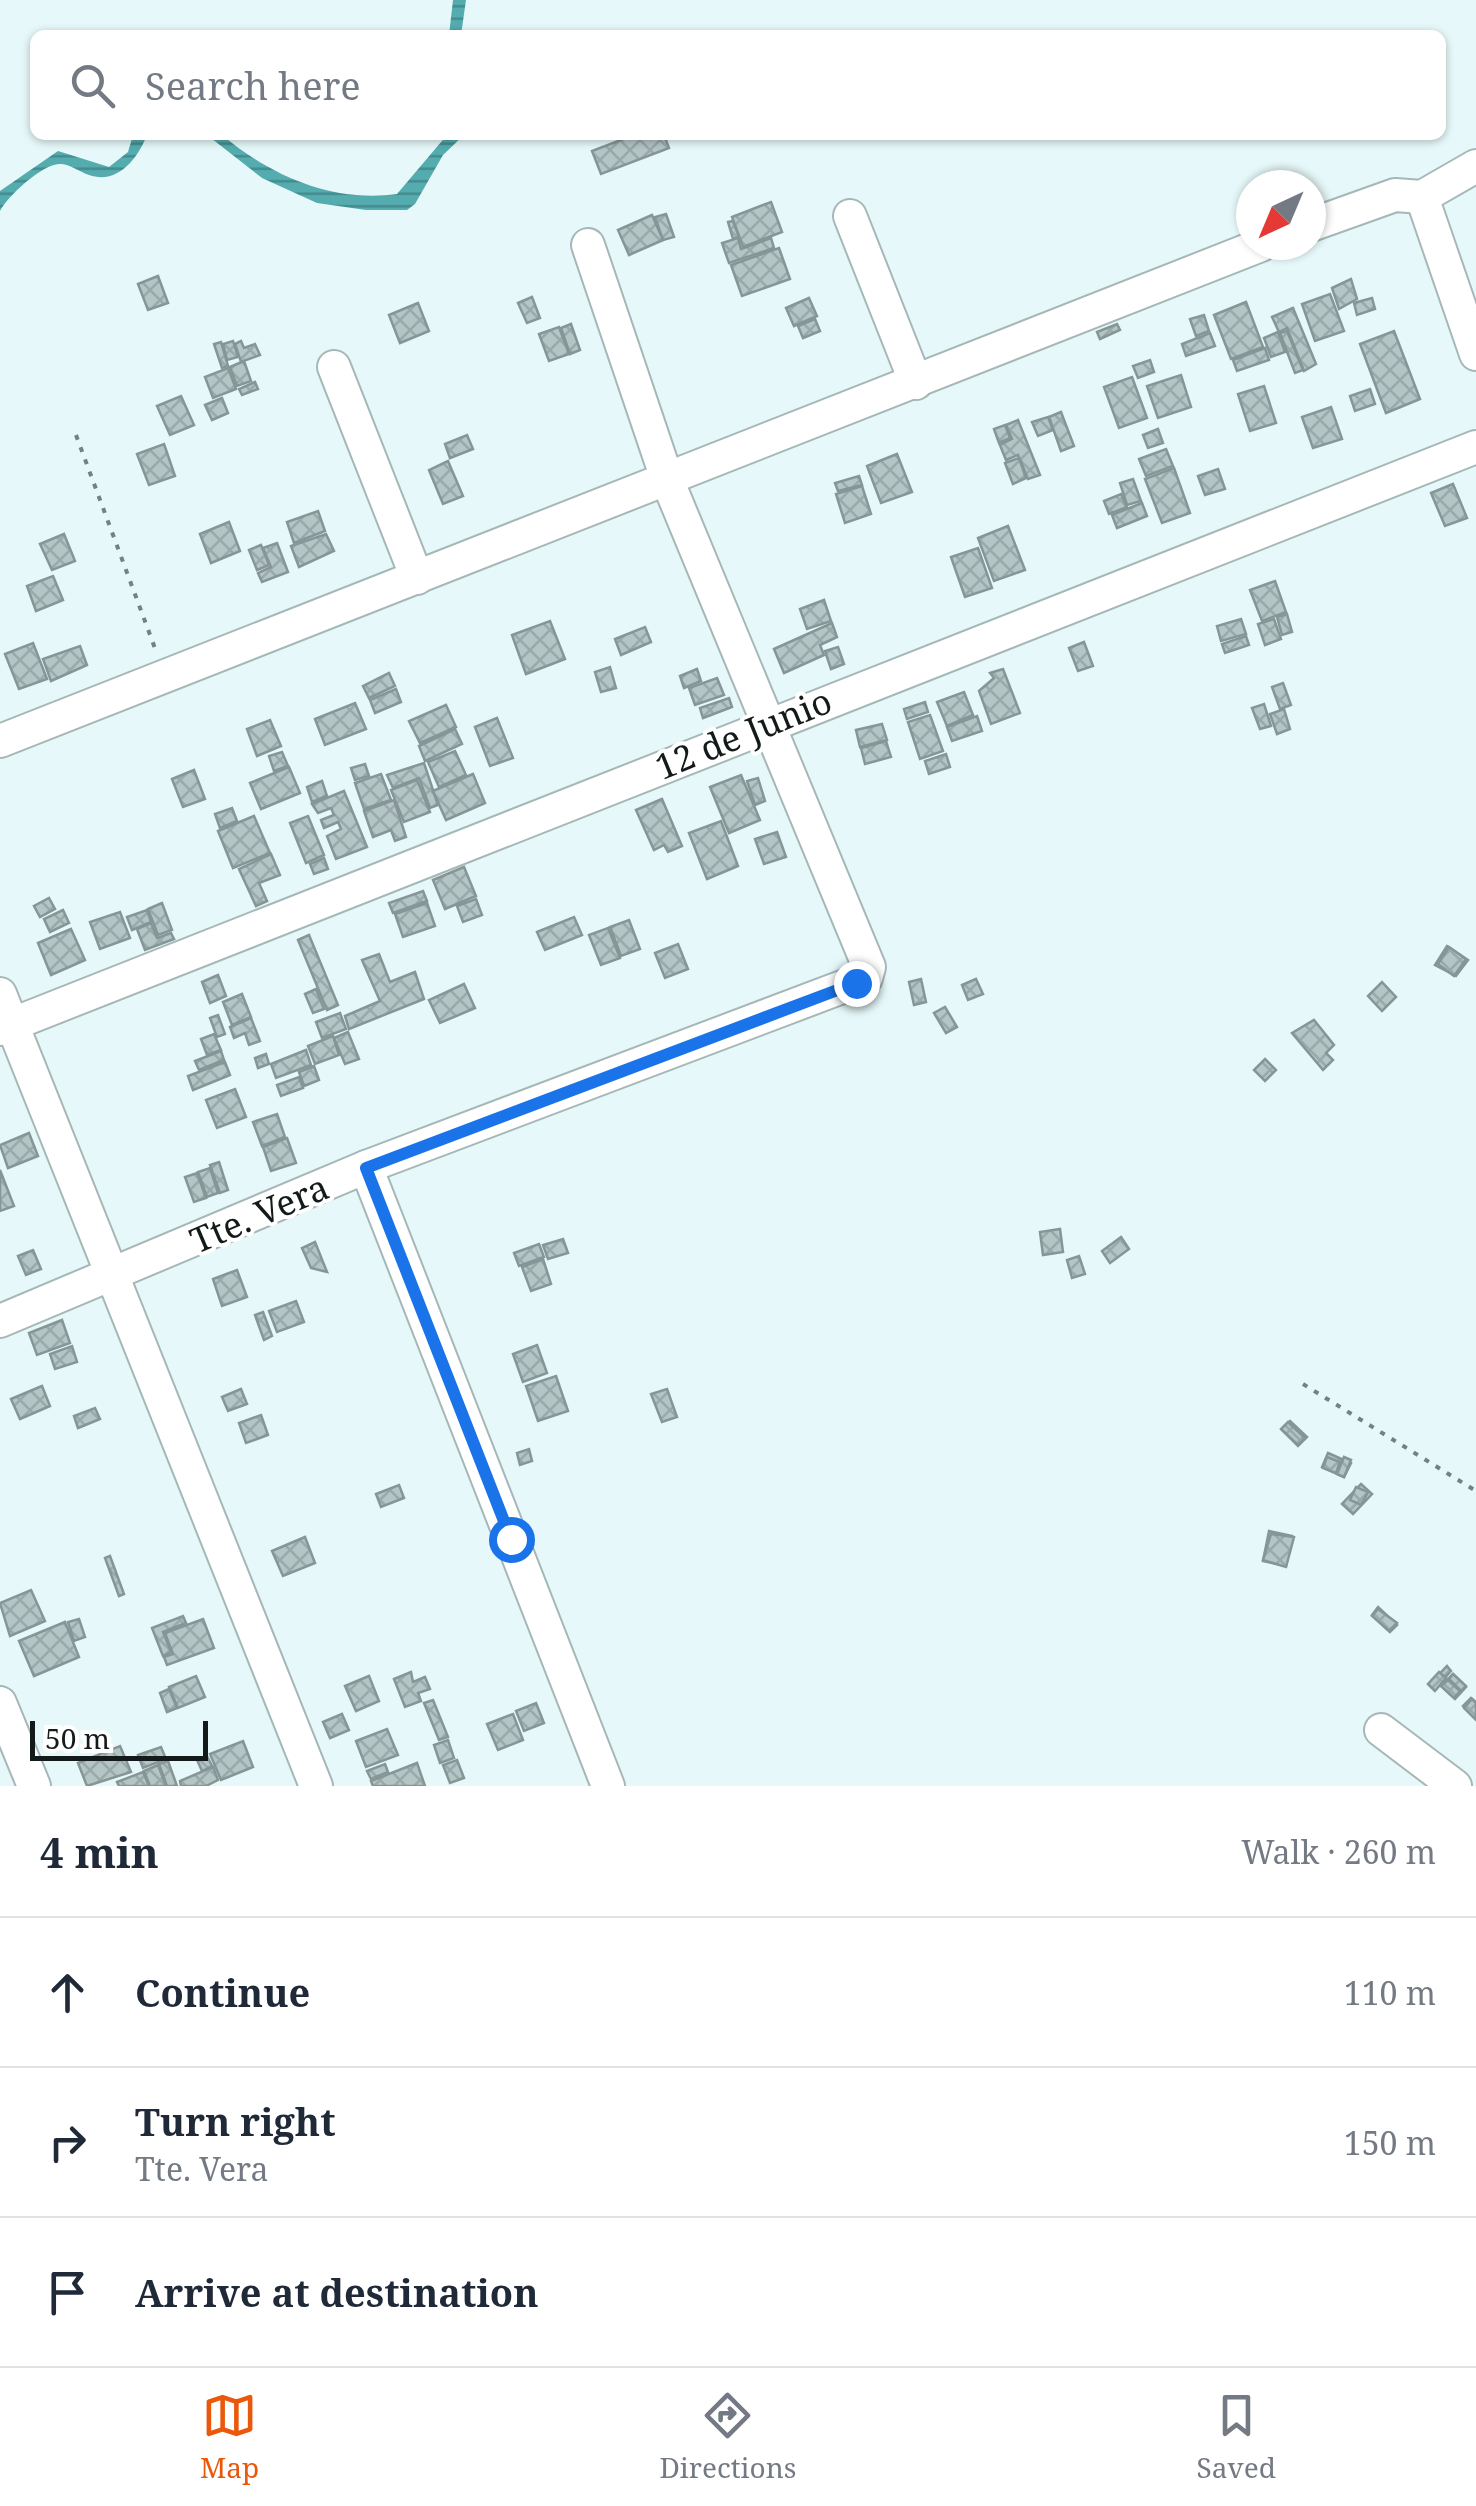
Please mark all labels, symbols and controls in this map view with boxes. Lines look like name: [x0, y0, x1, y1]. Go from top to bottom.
search box: [30, 30, 1446, 140]
icon: search: [65, 58, 120, 113]
text: Search here: [145, 59, 361, 111]
north arrow: [1236, 170, 1326, 260]
street label: 12 de Junio: [648, 676, 838, 790]
route end: [834, 961, 880, 1007]
street label: Tte. Vera: [183, 1163, 335, 1263]
route start: [489, 1517, 535, 1563]
scale bar: [30, 1716, 208, 1760]
text: 50 m: [45, 1719, 110, 1757]
text: 4 min: [40, 1823, 159, 1880]
text: Walk · 260 m: [1241, 1830, 1436, 1873]
icon: ahead: [40, 1965, 95, 2020]
text: Continue: [135, 1966, 310, 2018]
text: 110 m: [1344, 1971, 1436, 2014]
text: Turn right: [135, 2095, 336, 2147]
icon: right: [40, 2115, 95, 2170]
text: 150 m: [1344, 2121, 1436, 2164]
text: Tte. Vera: [135, 2147, 269, 2190]
icon: arrive: [40, 2265, 95, 2320]
text: Arrive at destination: [135, 2266, 539, 2318]
tab: Map: [200, 2388, 259, 2486]
tab: Directions: [659, 2388, 796, 2486]
tab: Saved: [1197, 2388, 1276, 2486]

